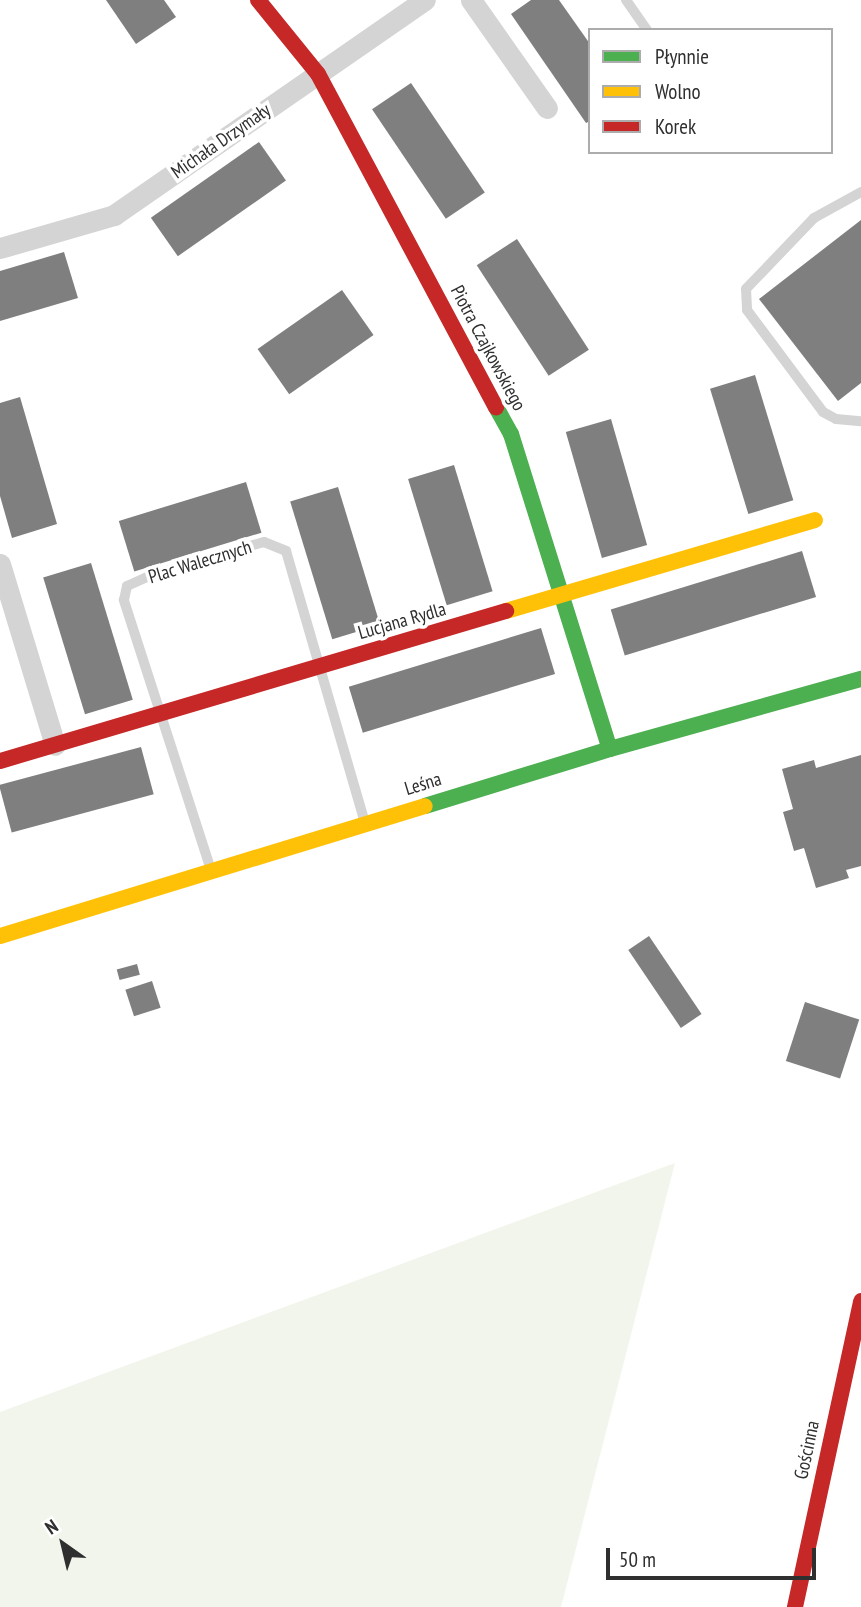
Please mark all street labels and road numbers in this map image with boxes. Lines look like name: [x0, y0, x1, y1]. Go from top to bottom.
street label: Michała Drzymały: [167, 98, 275, 184]
street label: Piotra Czajkowskiego: [445, 282, 531, 414]
street label: Plac Walecznych: [145, 535, 255, 589]
street label: Lucjana Rydla: [355, 598, 449, 644]
street label: Leśna: [402, 768, 444, 800]
street label: Gościnna: [790, 1419, 824, 1481]

